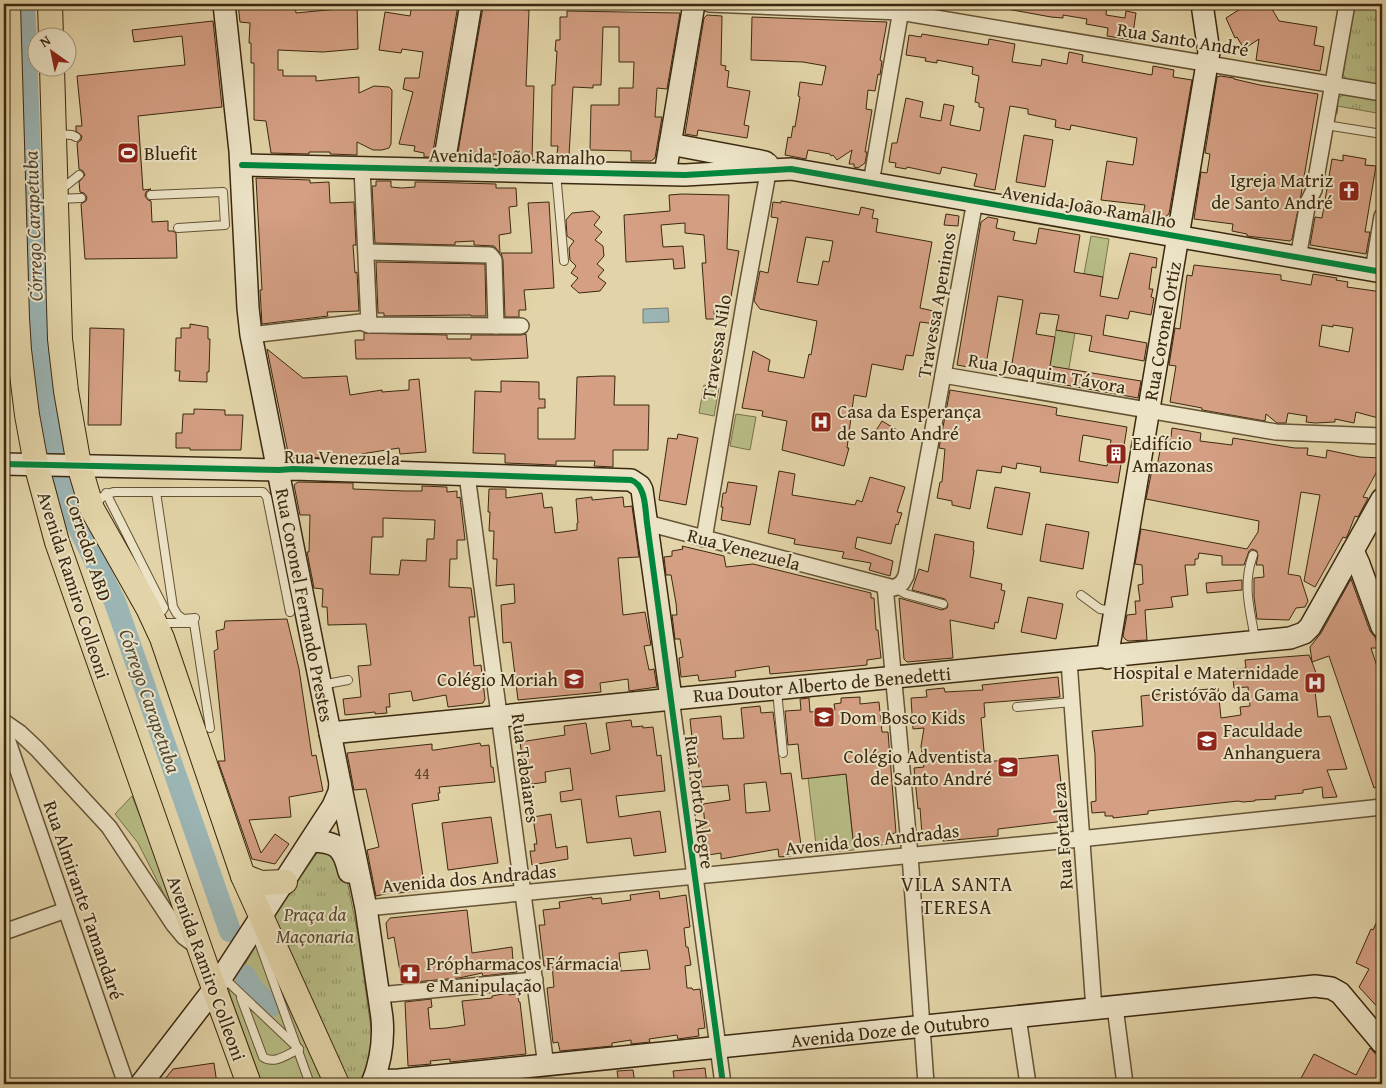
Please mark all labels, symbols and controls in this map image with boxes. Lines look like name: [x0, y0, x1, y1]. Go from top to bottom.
street label: Rua Santo André: [1115, 15, 1251, 63]
north arrow: [28, 28, 78, 78]
text: N: [36, 30, 55, 52]
place label: Bluefit: [144, 139, 198, 167]
street label: Avenida João Ramalho: [429, 140, 605, 172]
sports icon: Bluefit: [116, 141, 140, 165]
water label: Córrego Carapetuba: [15, 149, 50, 302]
place label: Igreja Matriz de Santo André: [1211, 166, 1333, 216]
street label: Avenida João Ramalho: [1000, 177, 1178, 235]
church icon: Igreja Matriz de Santo André: [1337, 179, 1361, 203]
street label: Travessa Apeninos: [909, 230, 963, 380]
street label: Rua Coronel Ortiz: [1136, 259, 1188, 403]
street label: Travessa Nilo: [694, 292, 738, 402]
street label: Rua Joaquim Távora: [966, 345, 1128, 401]
place label: Casa da Esperança de Santo André: [837, 397, 981, 447]
hospital icon: Casa da Esperança de Santo André: [809, 410, 833, 434]
place label: Edifício Amazonas: [1132, 429, 1213, 479]
street label: Rua Venezuela: [284, 442, 400, 472]
building icon: Edifício Amazonas: [1104, 442, 1128, 466]
street label: Rua Coronel Fernando Prestes: [269, 486, 341, 724]
street label: Avenida Ramiro Colleoni: [31, 488, 117, 682]
street label: Corredor ABD: [59, 491, 119, 605]
street label: Rua Venezuela: [684, 520, 804, 578]
water label: Córrego Carapetuba: [112, 625, 189, 778]
place label: Hospital e Maternidade Cristóvão da Gama: [1113, 658, 1299, 708]
street label: Rua Doutor Alberto de Benedetti: [692, 659, 952, 709]
place label: Colégio Moriah: [437, 665, 558, 693]
school or university icon: Colégio Moriah: [562, 667, 586, 691]
hospital icon: Hospital e Maternidade Cristóvão da Gama: [1303, 671, 1327, 695]
place label: Dom Bosco Kids: [840, 703, 966, 731]
school or university icon: Dom Bosco Kids: [812, 705, 836, 729]
street label: Rua Tabaiares: [504, 711, 548, 825]
place label: Faculdade Anhanguera: [1223, 716, 1321, 766]
school or university icon: Faculdade Anhanguera: [1195, 729, 1219, 753]
street label: Rua Porto Alegre: [678, 734, 722, 870]
place label: Colégio Adventista de Santo André: [844, 742, 992, 792]
school or university icon: Colégio Adventista de Santo André: [996, 755, 1020, 779]
house number: 44: [414, 761, 430, 785]
street label: Rua Fortaleza: [1044, 781, 1080, 891]
street label: Rua Almirante Tamandaré: [37, 797, 131, 1003]
street label: Avenida dos Andradas: [784, 816, 960, 862]
street label: Avenida dos Andradas: [381, 856, 557, 900]
district label: VILA SANTA TERESA: [901, 869, 1013, 921]
street label: Avenida Ramiro Colleoni: [160, 871, 254, 1065]
park label: Praça da Maçonaria: [276, 900, 354, 950]
place label: Própharmacos Fármacia e Manipulação: [426, 949, 619, 999]
pharmacy icon: Própharmacos Fármacia e Manipulação: [398, 962, 422, 986]
street label: Avenida Doze de Outubro: [789, 1006, 991, 1054]

